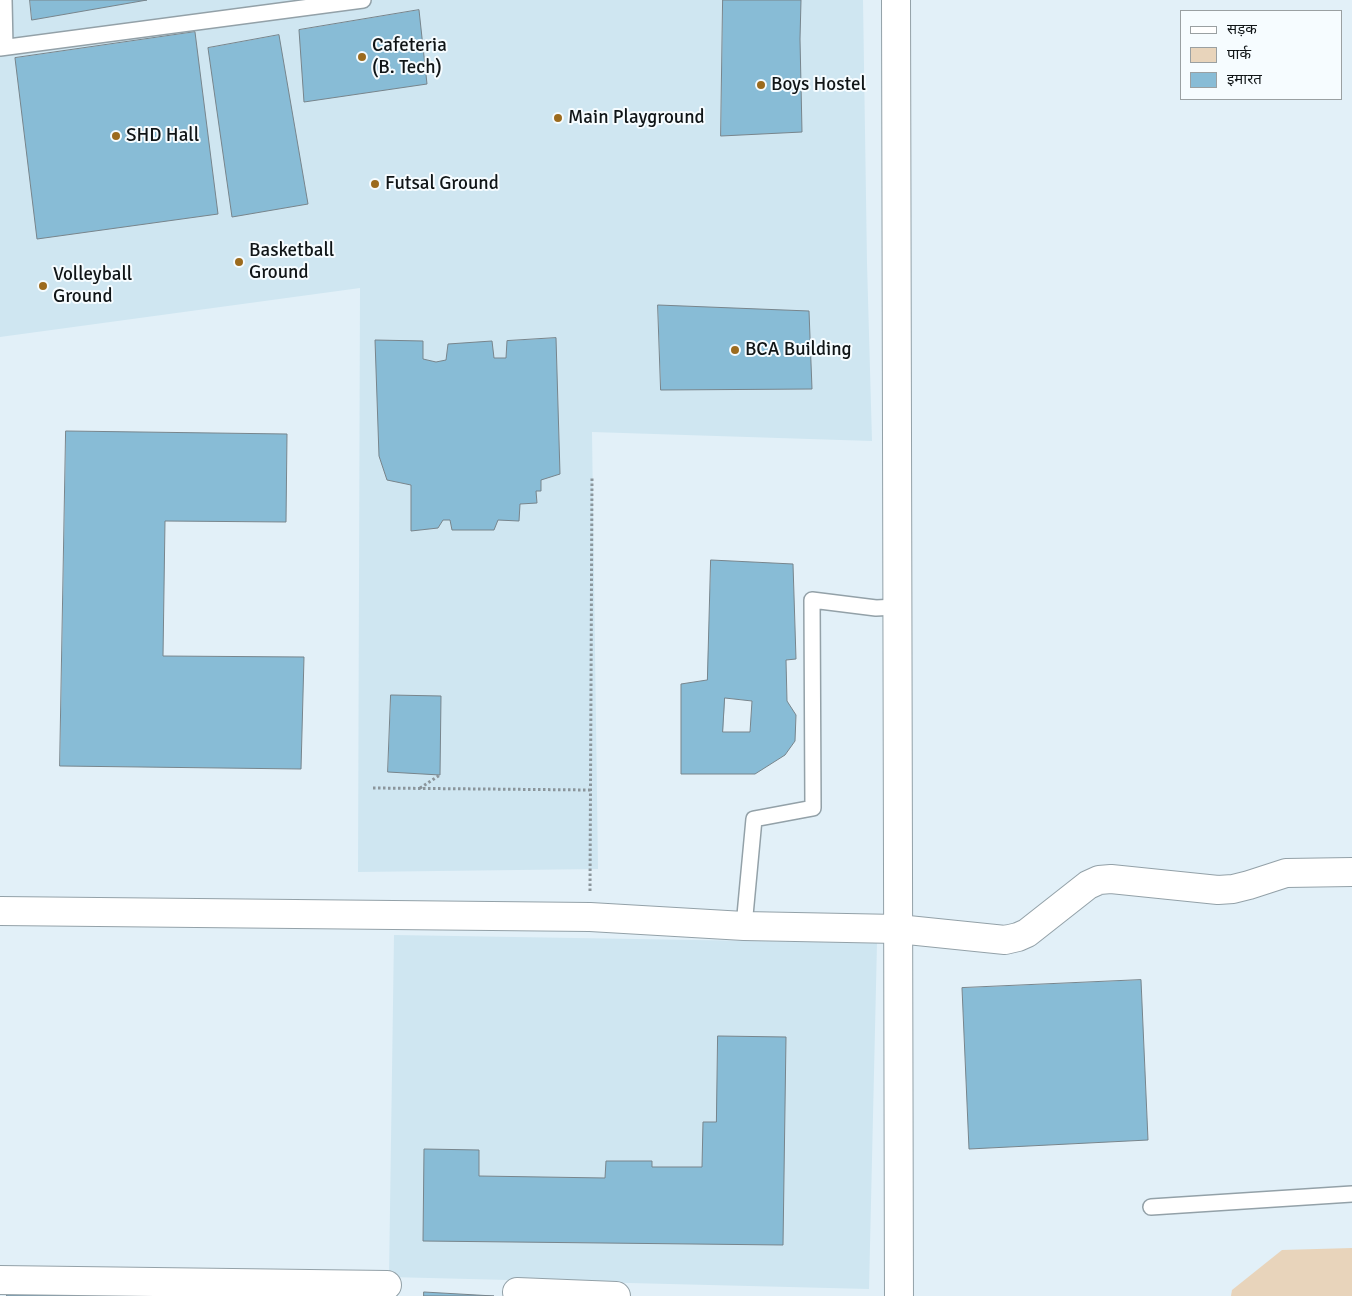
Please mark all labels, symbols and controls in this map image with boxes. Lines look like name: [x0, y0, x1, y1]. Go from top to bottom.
legend: [1180, 10, 1342, 100]
text: सड़क: [1227, 20, 1257, 38]
place label: Cafeteria (B. Tech): [372, 35, 447, 79]
text: पार्क: [1227, 45, 1251, 63]
marker: Cafeteria (B. Tech): [356, 51, 368, 63]
text: इमारत: [1227, 70, 1262, 88]
place label: Boys Hostel: [771, 74, 866, 96]
marker: Boys Hostel: [755, 79, 767, 91]
place label: Main Playground: [568, 107, 705, 129]
marker: Main Playground: [552, 112, 564, 124]
place label: SHD Hall: [126, 125, 199, 147]
marker: SHD Hall: [110, 130, 122, 142]
place label: Futsal Ground: [385, 173, 499, 195]
marker: Futsal Ground: [369, 178, 381, 190]
place label: Basketball Ground: [249, 240, 334, 284]
marker: Basketball Ground: [233, 256, 245, 268]
place label: Volleyball Ground: [53, 264, 132, 308]
marker: Volleyball Ground: [37, 280, 49, 292]
place label: BCA Building: [745, 339, 852, 361]
marker: BCA Building: [729, 344, 741, 356]

